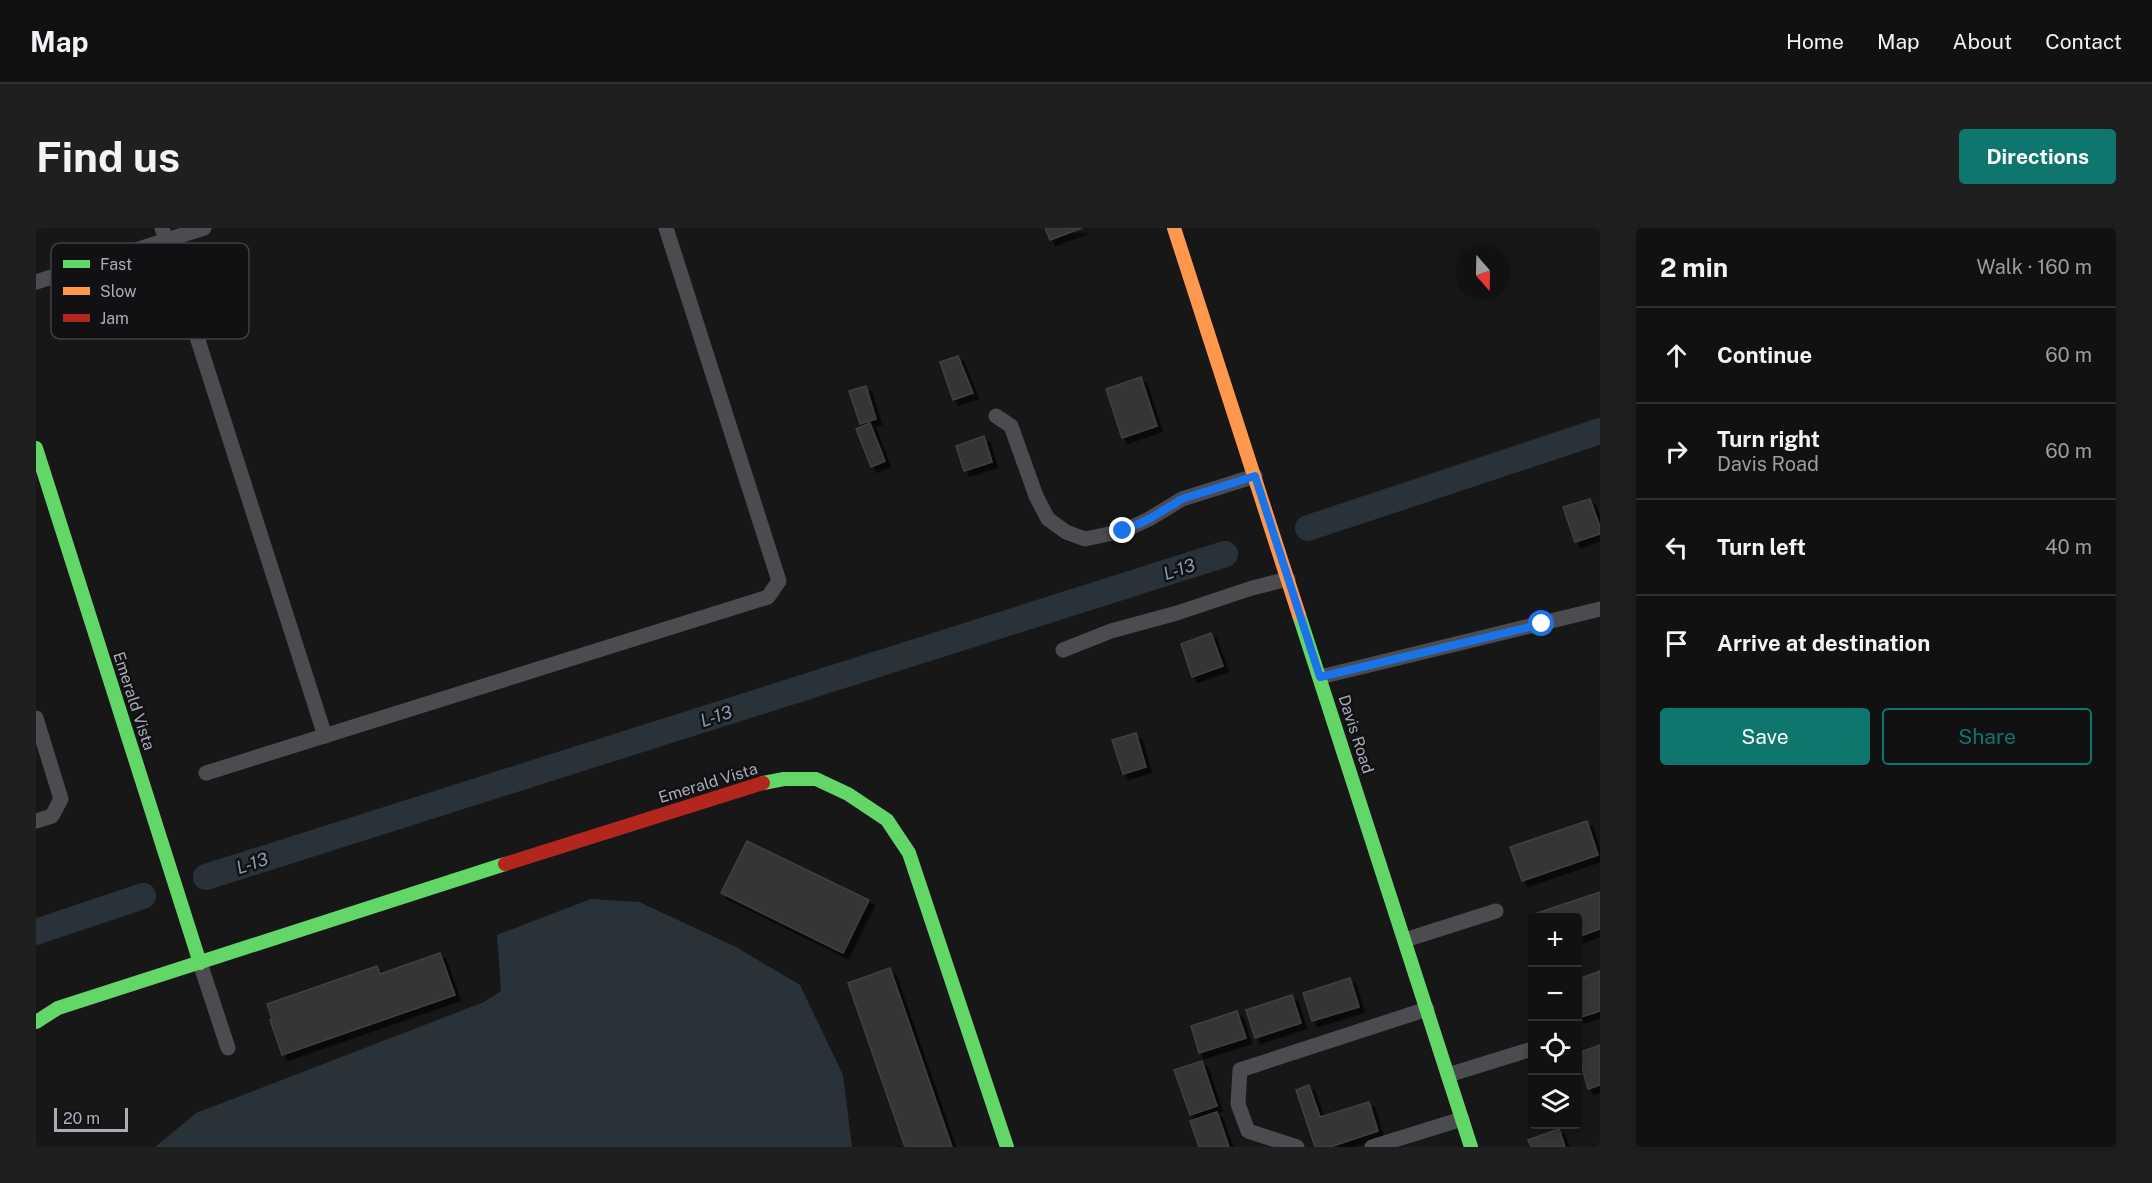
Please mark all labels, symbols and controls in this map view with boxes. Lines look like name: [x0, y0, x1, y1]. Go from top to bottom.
text: Map: [30, 25, 89, 58]
text: Home: [1786, 29, 1844, 54]
text: Map: [1877, 29, 1920, 54]
text: About: [1953, 29, 2012, 54]
text: Contact: [2045, 29, 2122, 54]
button: Directions: [1959, 129, 2116, 184]
text: Find us: [36, 132, 180, 181]
legend: [51, 243, 249, 339]
north arrow: [1456, 246, 1510, 300]
text: 2 min: [1660, 252, 1728, 283]
text: Fast: [100, 255, 132, 274]
text: Walk · 160 m: [1977, 255, 2092, 279]
text: Slow: [100, 282, 137, 301]
text: Jam: [100, 309, 129, 328]
icon: ahead: [1660, 339, 1693, 372]
text: Continue: [1717, 342, 1812, 368]
text: 60 m: [2045, 343, 2092, 367]
text: Turn right: [1717, 426, 1820, 452]
icon: right: [1660, 435, 1693, 468]
text: 60 m: [2045, 439, 2092, 463]
text: Davis Road: [1717, 452, 1819, 476]
route end: [1109, 517, 1135, 543]
icon: left: [1660, 531, 1693, 564]
text: Turn left: [1717, 534, 1806, 560]
text: 40 m: [2045, 535, 2092, 559]
water label: L-13: [1160, 554, 1198, 584]
route start: [1528, 610, 1554, 636]
icon: arrive: [1660, 627, 1693, 660]
text: Arrive at destination: [1717, 630, 1930, 656]
street label: Emerald Vista: [109, 649, 159, 753]
street label: Davis Road: [1334, 692, 1378, 776]
water label: L-13: [697, 701, 735, 731]
button: Save: [1660, 708, 1870, 765]
button: Share: [1882, 708, 2092, 765]
street label: Emerald Vista: [656, 759, 760, 807]
water label: L-13: [233, 848, 271, 878]
map controls: [1528, 913, 1582, 1129]
button: +: [1528, 913, 1582, 967]
button: −: [1528, 967, 1582, 1021]
button: locate: [1528, 1021, 1582, 1075]
button: layers: [1528, 1075, 1582, 1129]
scale bar: [54, 1105, 128, 1132]
text: 20 m: [63, 1109, 100, 1128]

